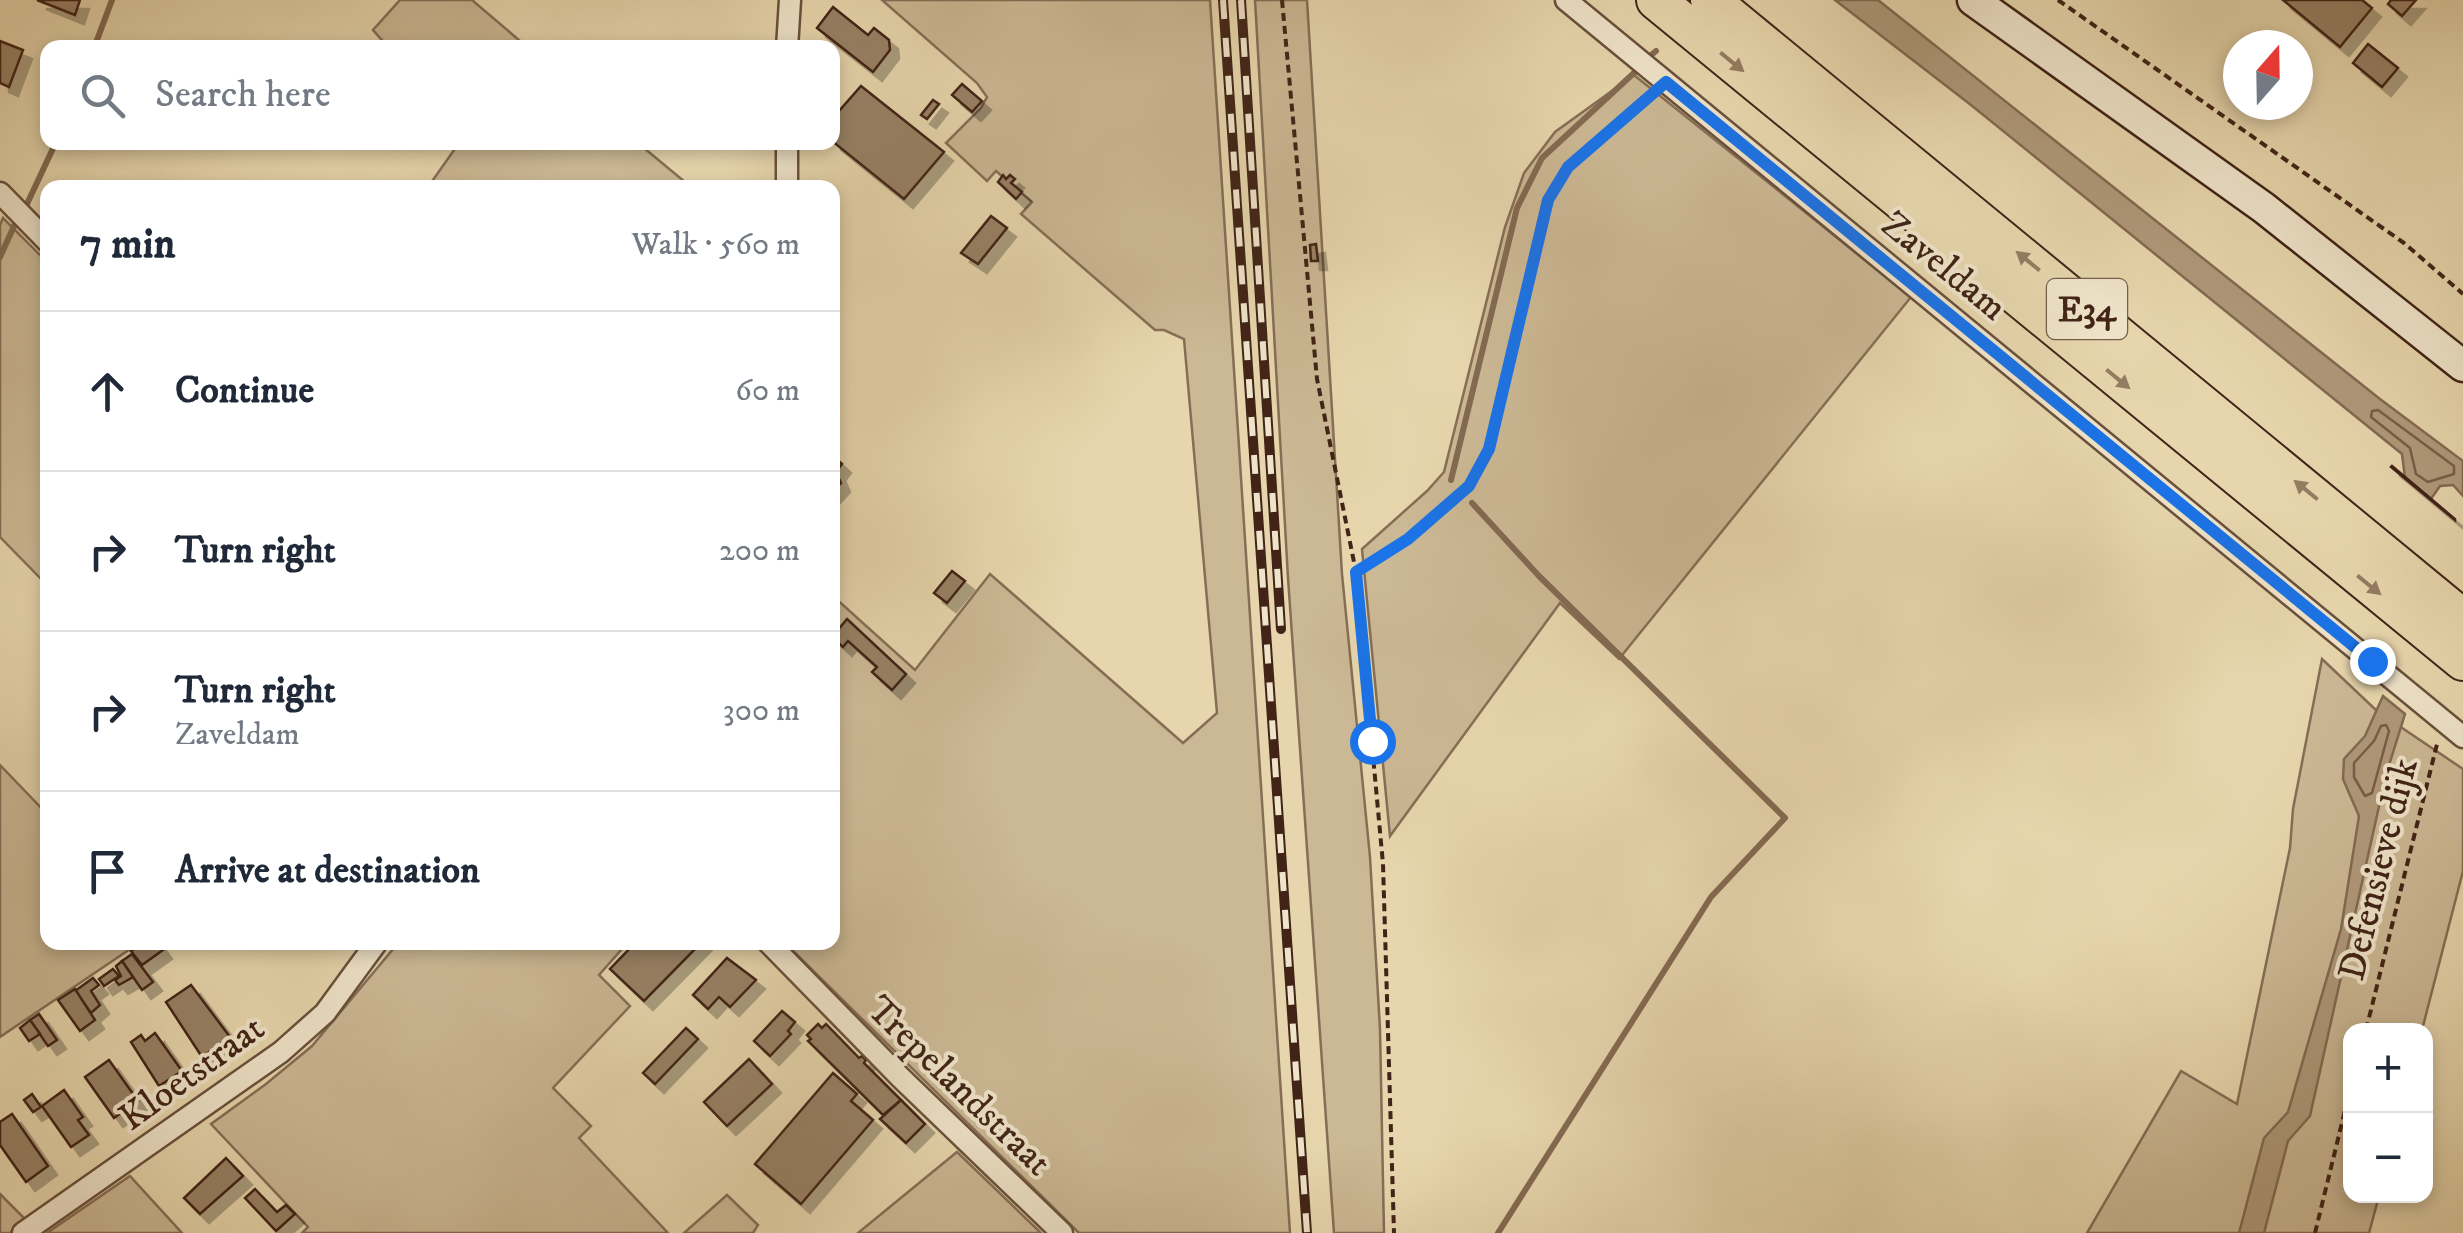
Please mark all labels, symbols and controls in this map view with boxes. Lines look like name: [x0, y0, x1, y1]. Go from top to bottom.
north arrow: [2223, 30, 2313, 120]
search box: [40, 40, 840, 150]
one-way arrow: [1719, 51, 1744, 72]
icon: search: [75, 68, 130, 123]
text: Search here: [155, 71, 331, 119]
street label: Zaveldam: [1871, 201, 2016, 332]
text: 7 min: [80, 219, 175, 271]
text: Walk · 560 m: [631, 225, 800, 265]
one-way arrow: [2016, 251, 2041, 273]
road number: E34: [2047, 279, 2127, 339]
icon: ahead: [80, 364, 135, 419]
text: Continue: [175, 367, 314, 415]
one-way arrow: [2105, 368, 2130, 389]
text: 60 m: [735, 371, 800, 411]
one-way arrow: [2294, 480, 2319, 501]
icon: right: [80, 524, 135, 579]
text: Turn right: [175, 527, 336, 575]
text: 200 m: [719, 531, 800, 571]
one-way arrow: [2357, 574, 2382, 595]
route end: [2350, 639, 2396, 685]
text: Turn right: [175, 667, 336, 715]
icon: right: [80, 684, 135, 739]
text: 300 m: [723, 691, 800, 731]
text: Zaveldam: [175, 715, 300, 755]
route start: [1350, 719, 1396, 765]
street label: Defensieve dijk: [2328, 753, 2430, 985]
icon: arrive: [80, 844, 135, 899]
text: Arrive at destination: [175, 847, 480, 895]
street label: Trepelandstraat: [856, 986, 1061, 1187]
street label: Kloetstraat: [110, 1005, 274, 1142]
map controls: [2343, 1023, 2433, 1203]
button: +: [2343, 1023, 2433, 1113]
button: −: [2343, 1113, 2433, 1203]

